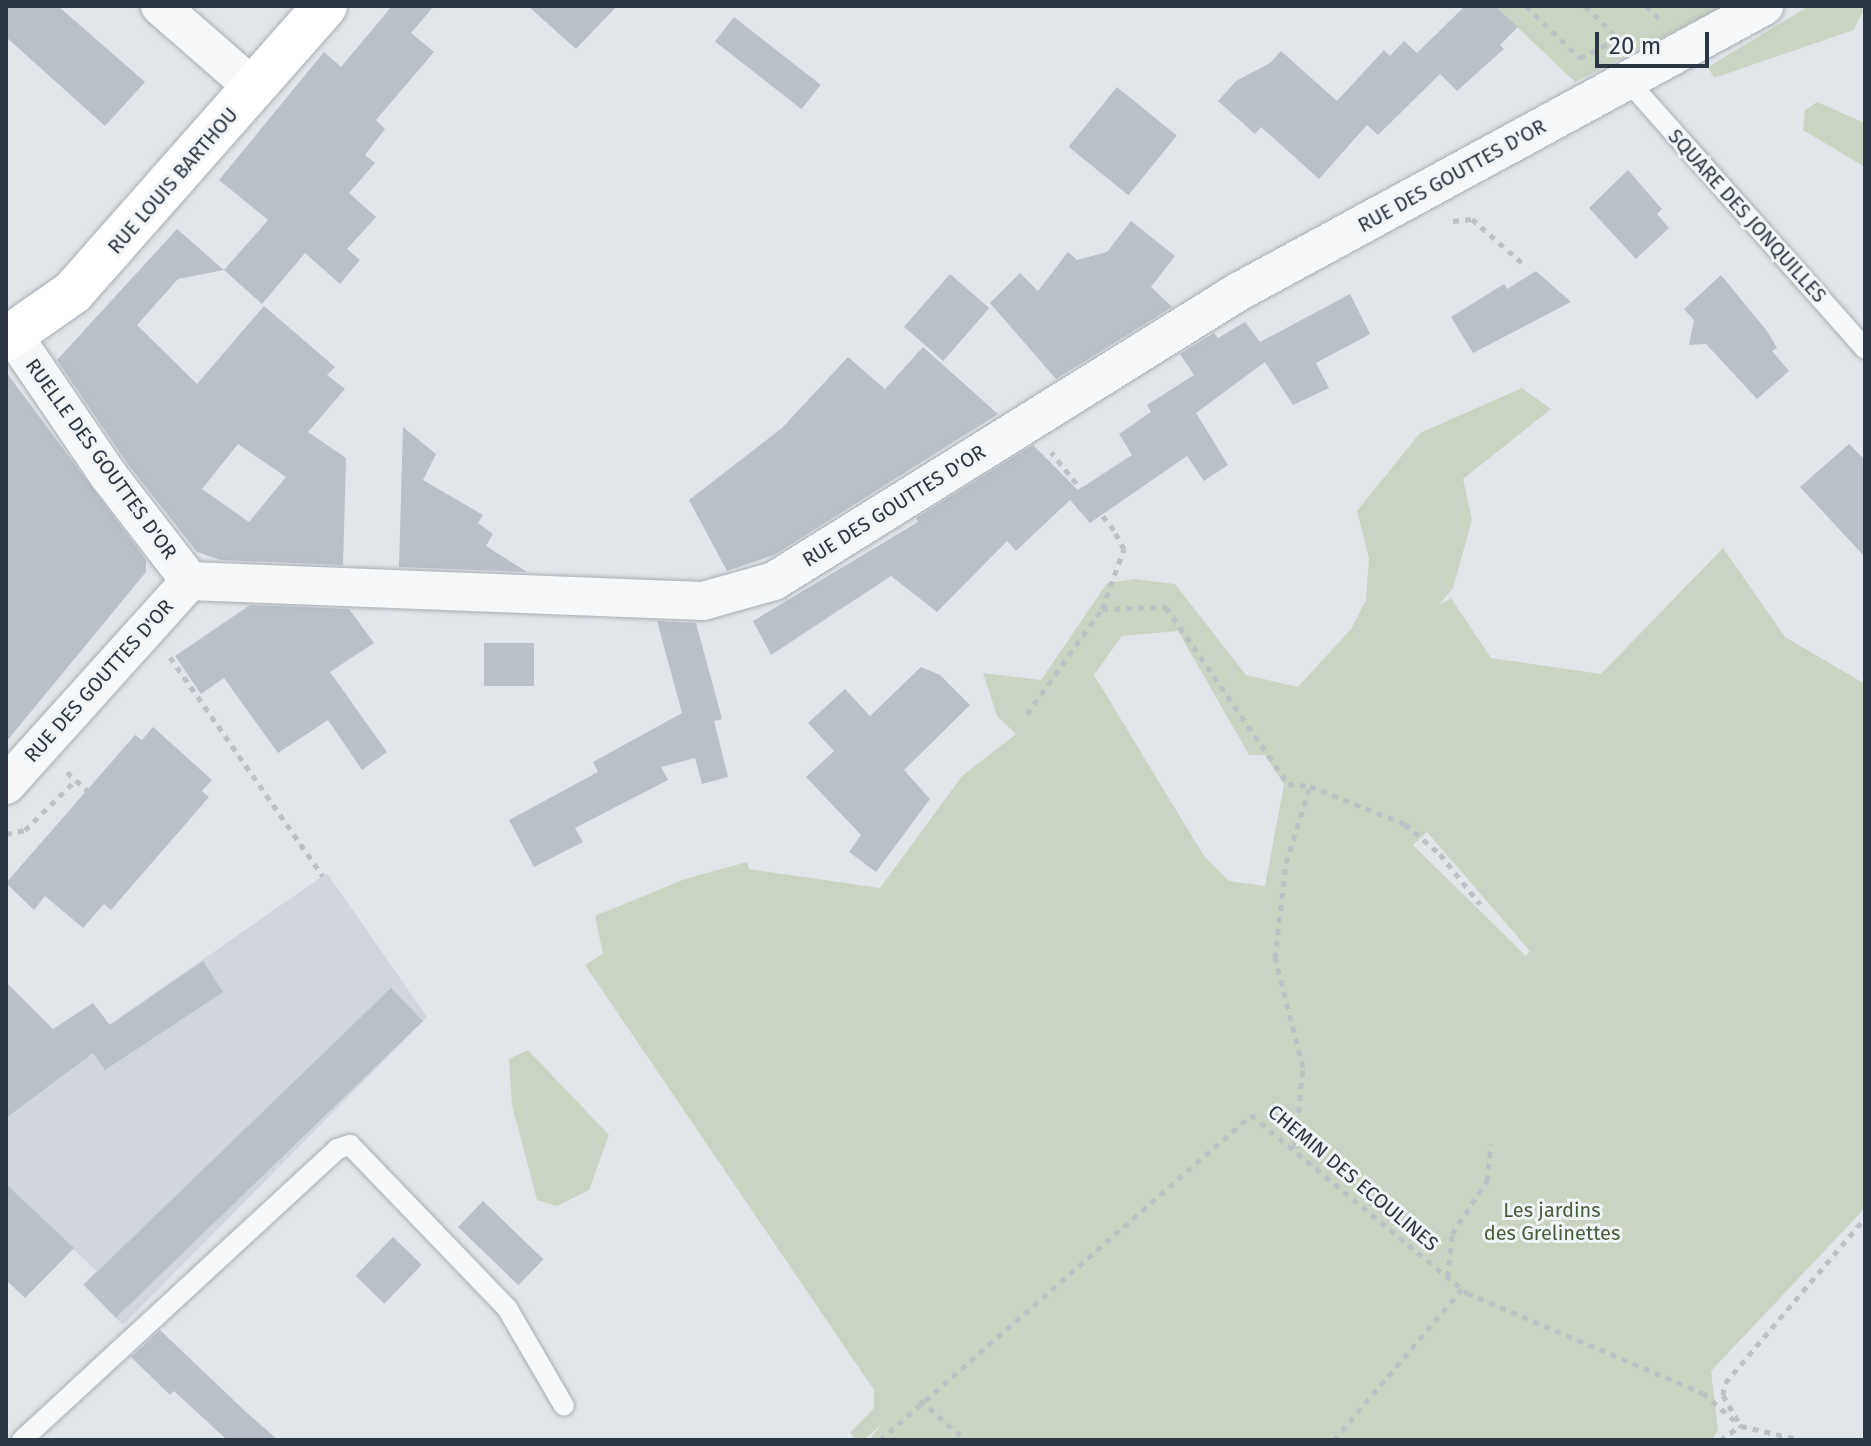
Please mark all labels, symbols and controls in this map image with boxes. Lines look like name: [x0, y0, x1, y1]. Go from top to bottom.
scale bar: [1599, 16, 1713, 66]
text: 20 m: [1609, 32, 1661, 60]
street label: RUE LOUIS BARTHOU: [103, 103, 243, 259]
street label: RUE DES GOUTTES D'OR: [1354, 114, 1550, 238]
street label: SQUARE DES JONQUILLES: [1663, 124, 1831, 308]
street label: RUELLE DES GOUTTES D'OR: [20, 354, 182, 564]
street label: RUE DES GOUTTES D'OR: [798, 440, 990, 572]
street label: RUE DES GOUTTES D'OR: [19, 595, 179, 767]
street label: CHEMIN DES ECOULINES: [1263, 1100, 1443, 1256]
park label: Les jardins des Grelinettes: [1484, 1198, 1620, 1245]

